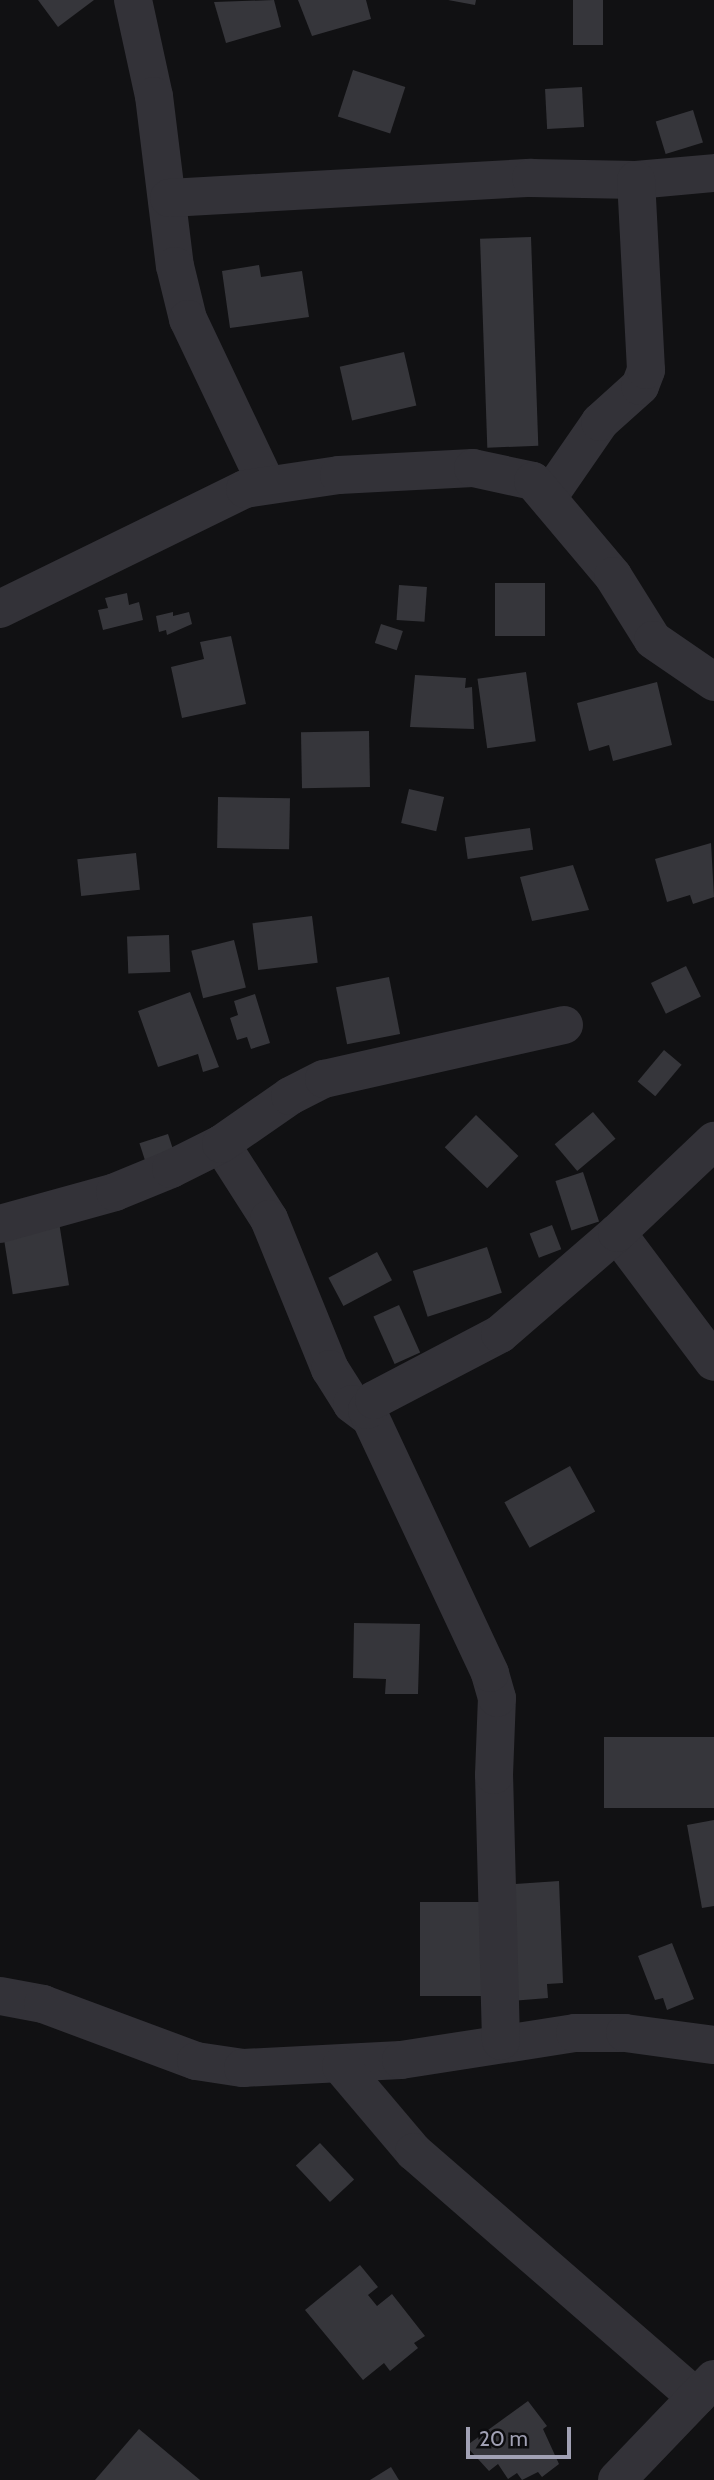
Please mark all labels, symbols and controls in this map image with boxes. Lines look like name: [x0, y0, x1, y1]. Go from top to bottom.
scale bar: [469, 2414, 574, 2458]
text: 20 m: [479, 2426, 528, 2451]

